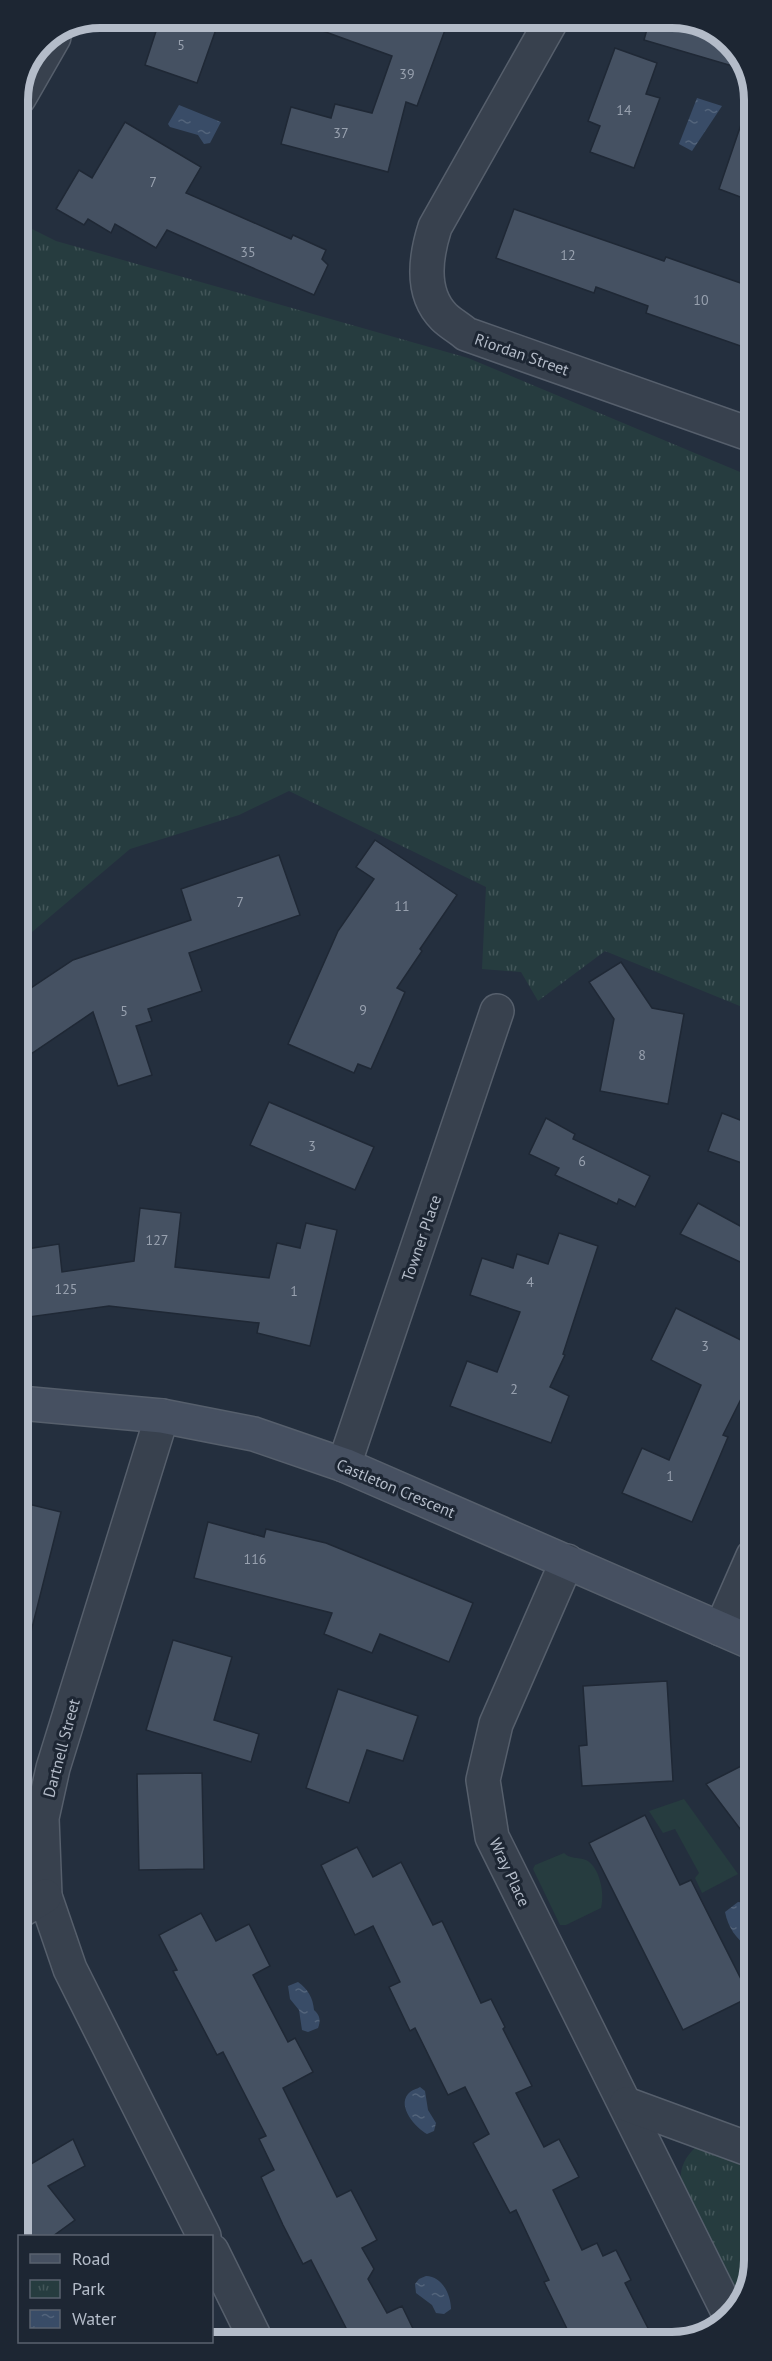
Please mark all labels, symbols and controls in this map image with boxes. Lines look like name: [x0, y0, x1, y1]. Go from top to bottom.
house number: 5: [177, 36, 185, 54]
house number: 39: [399, 65, 415, 83]
house number: 14: [616, 101, 632, 119]
house number: 37: [333, 124, 349, 142]
house number: 7: [149, 173, 157, 191]
house number: 35: [240, 243, 256, 261]
house number: 12: [560, 246, 576, 264]
house number: 10: [693, 291, 709, 309]
street label: Riordan Street: [472, 329, 572, 380]
house number: 7: [236, 893, 244, 911]
house number: 11: [394, 897, 410, 915]
house number: 9: [359, 1001, 367, 1019]
house number: 5: [120, 1002, 128, 1020]
house number: 8: [638, 1046, 646, 1064]
house number: 3: [308, 1137, 316, 1155]
house number: 6: [578, 1152, 586, 1170]
street label: Towner Place: [397, 1192, 445, 1284]
house number: 127: [146, 1231, 168, 1249]
house number: 4: [526, 1273, 534, 1291]
house number: 125: [55, 1280, 77, 1298]
house number: 1: [290, 1282, 298, 1300]
house number: 3: [701, 1337, 709, 1355]
house number: 2: [510, 1380, 518, 1398]
street label: Castleton Crescent: [334, 1454, 459, 1522]
house number: 1: [666, 1467, 674, 1485]
house number: 116: [244, 1550, 266, 1568]
street label: Dartnell Street: [38, 1696, 84, 1799]
street label: Wray Place: [485, 1834, 535, 1910]
legend: [18, 2235, 213, 2343]
text: Road: [72, 2247, 110, 2270]
text: Park: [72, 2277, 105, 2300]
text: Water: [72, 2307, 116, 2330]

